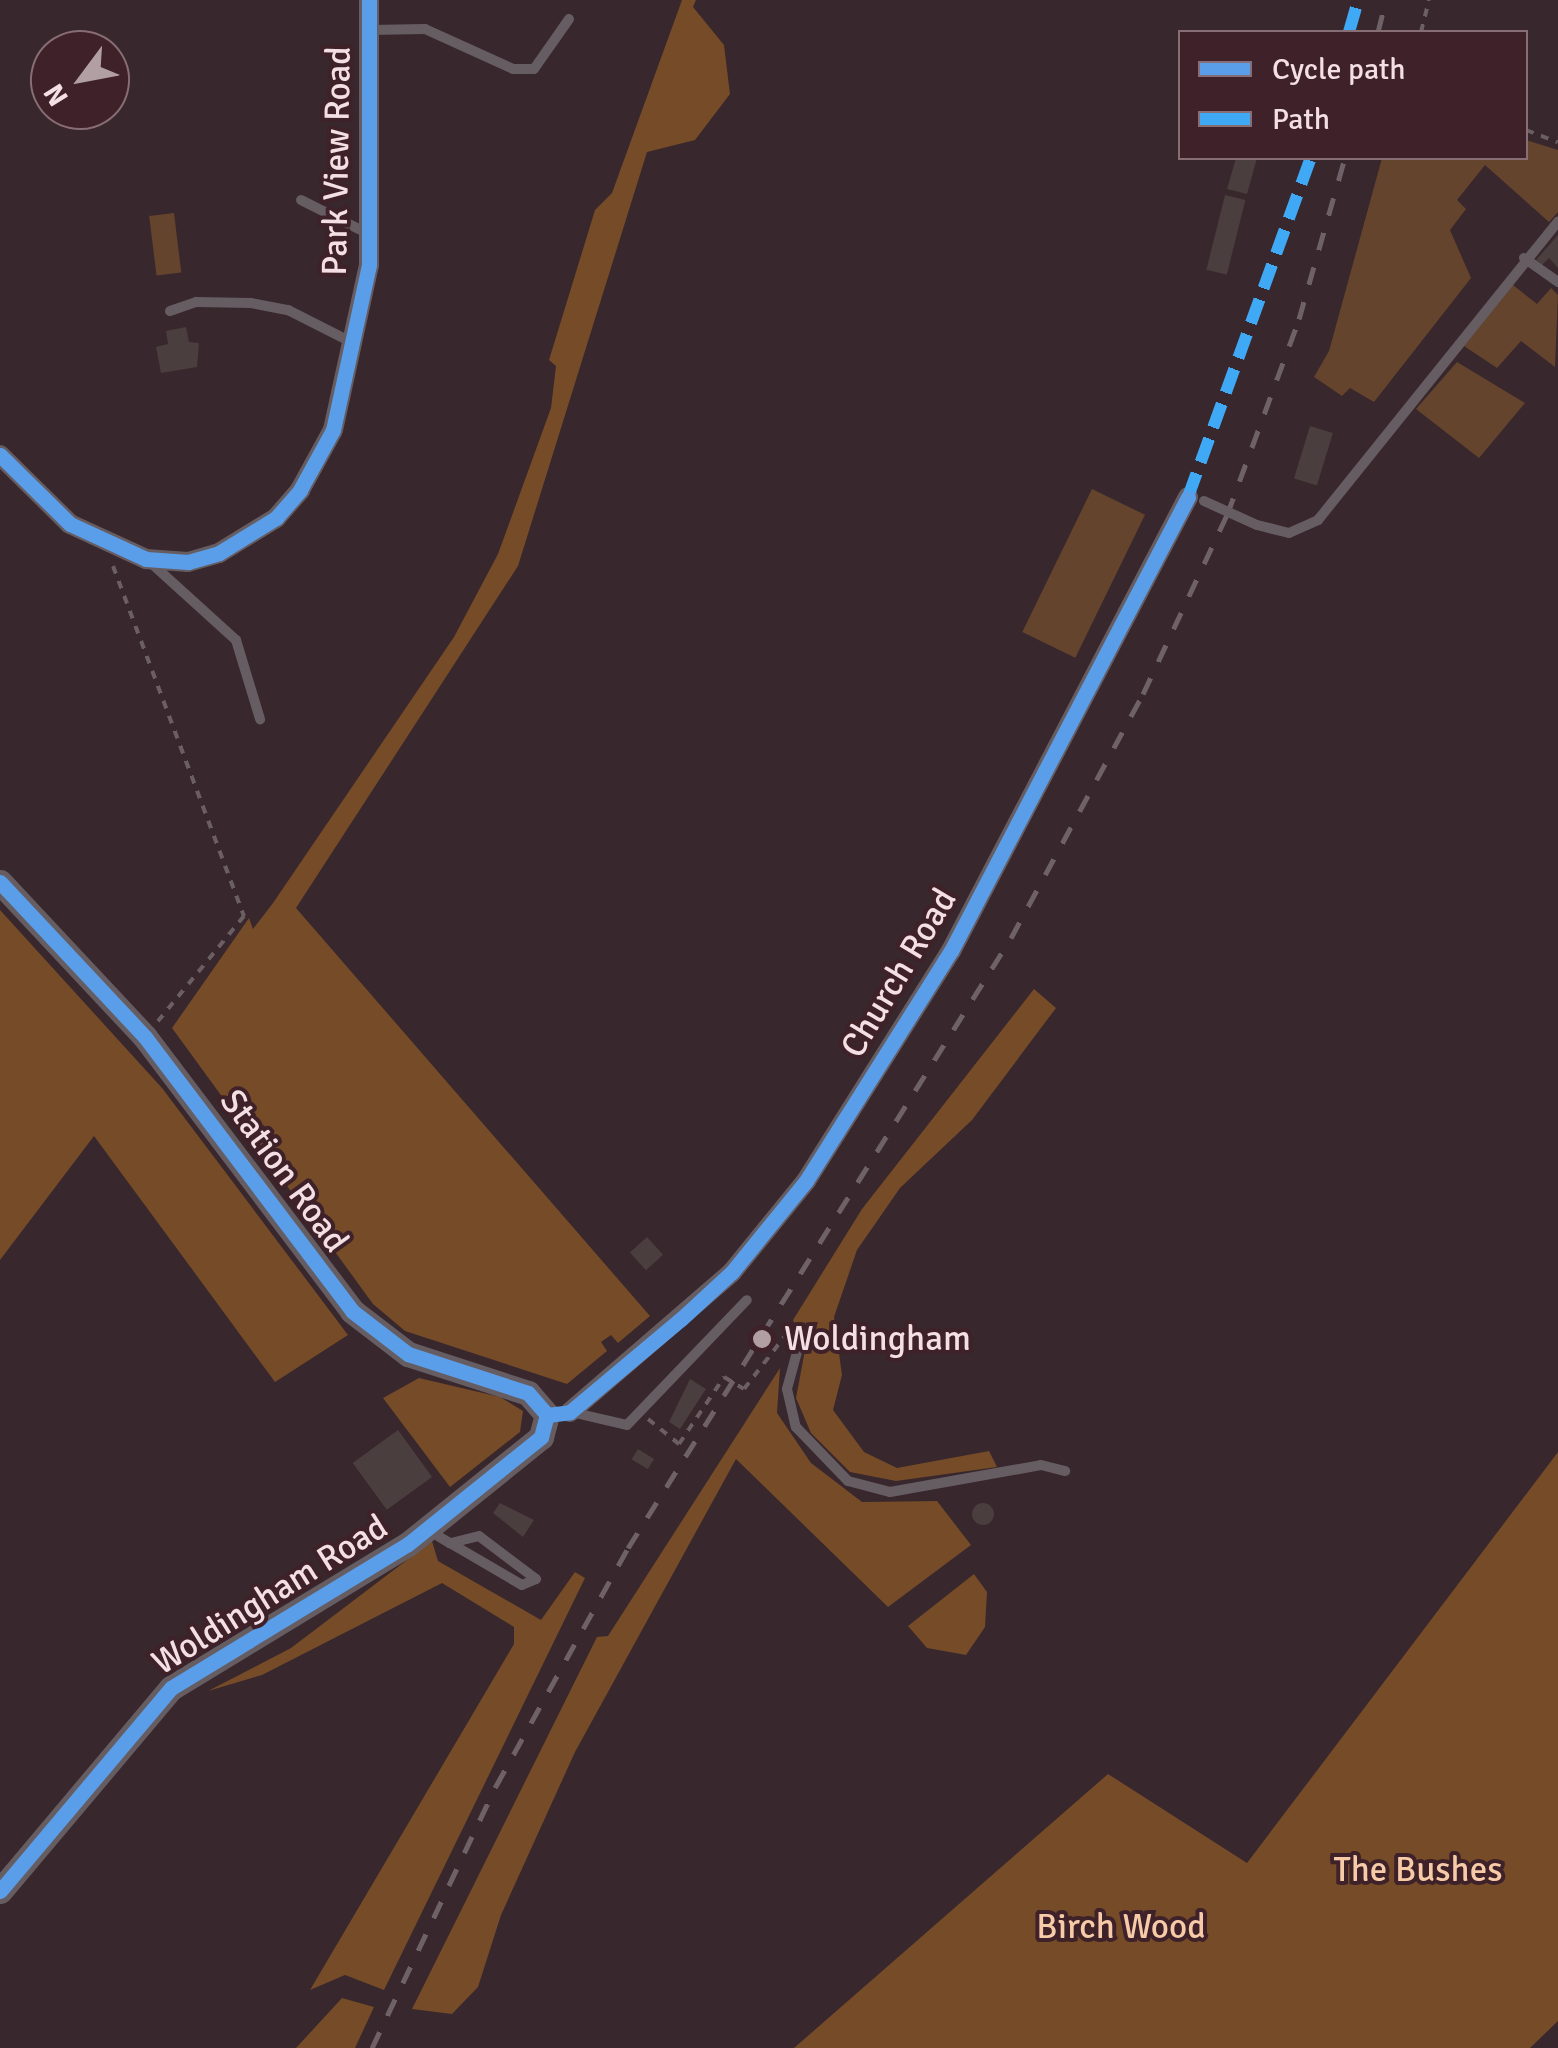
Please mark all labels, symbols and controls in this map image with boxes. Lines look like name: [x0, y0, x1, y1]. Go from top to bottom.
north arrow: [30, 30, 130, 130]
legend: [1178, 30, 1528, 160]
street label: Park View Road: [314, 46, 360, 276]
text: Cycle path: [1272, 51, 1406, 88]
text: N: [37, 78, 76, 112]
text: Path: [1272, 101, 1330, 138]
street label: Church Road: [832, 881, 966, 1065]
street label: Station Road: [211, 1081, 357, 1261]
place label: Woldingham: [784, 1318, 971, 1360]
marker: Woldingham: [749, 1326, 775, 1352]
street label: Woldingham Road: [145, 1506, 395, 1684]
park label: The Bushes: [1333, 1849, 1503, 1891]
park label: Birch Wood: [1036, 1906, 1206, 1948]

